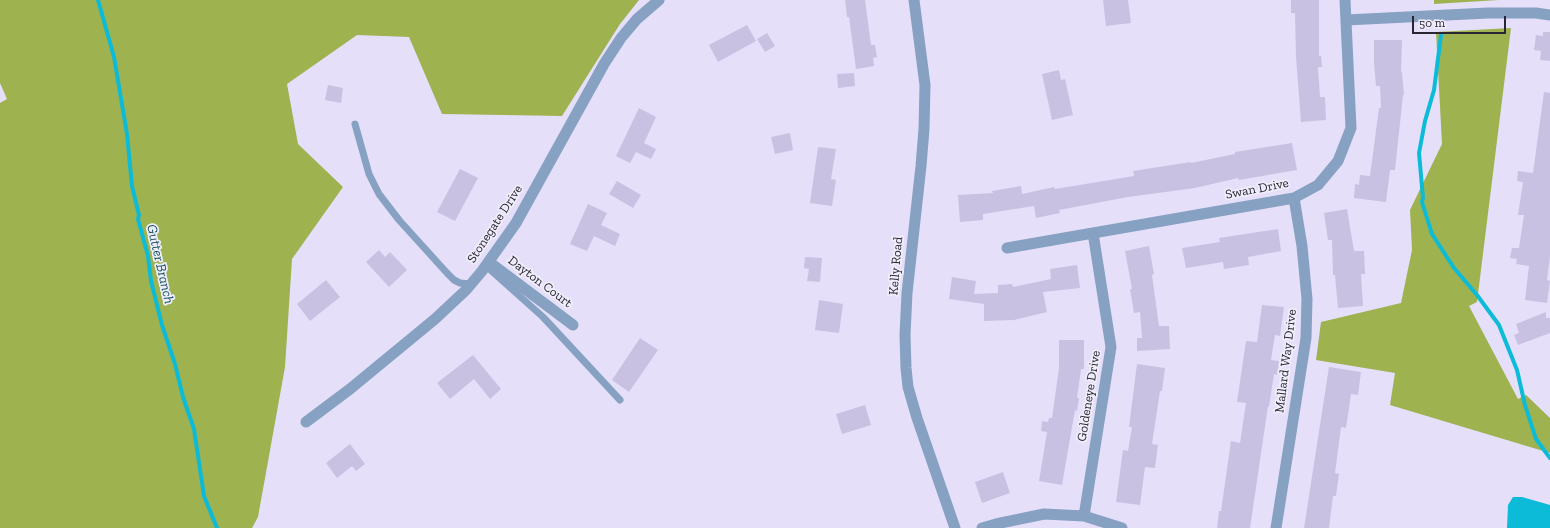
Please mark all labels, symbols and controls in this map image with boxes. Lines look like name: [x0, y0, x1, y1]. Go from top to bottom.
scale bar: [1414, 8, 1508, 34]
text: 50 m: [1419, 16, 1445, 30]
street label: Swan Drive: [1224, 175, 1290, 203]
street label: Stonegate Drive: [464, 182, 526, 266]
water label: Gutter Branch: [143, 223, 177, 305]
street label: Kelly Road: [886, 236, 906, 296]
street label: Dayton Court: [505, 253, 575, 311]
street label: Mallard Way Drive: [1272, 308, 1300, 414]
street label: Goldeneye Drive: [1074, 349, 1104, 443]

